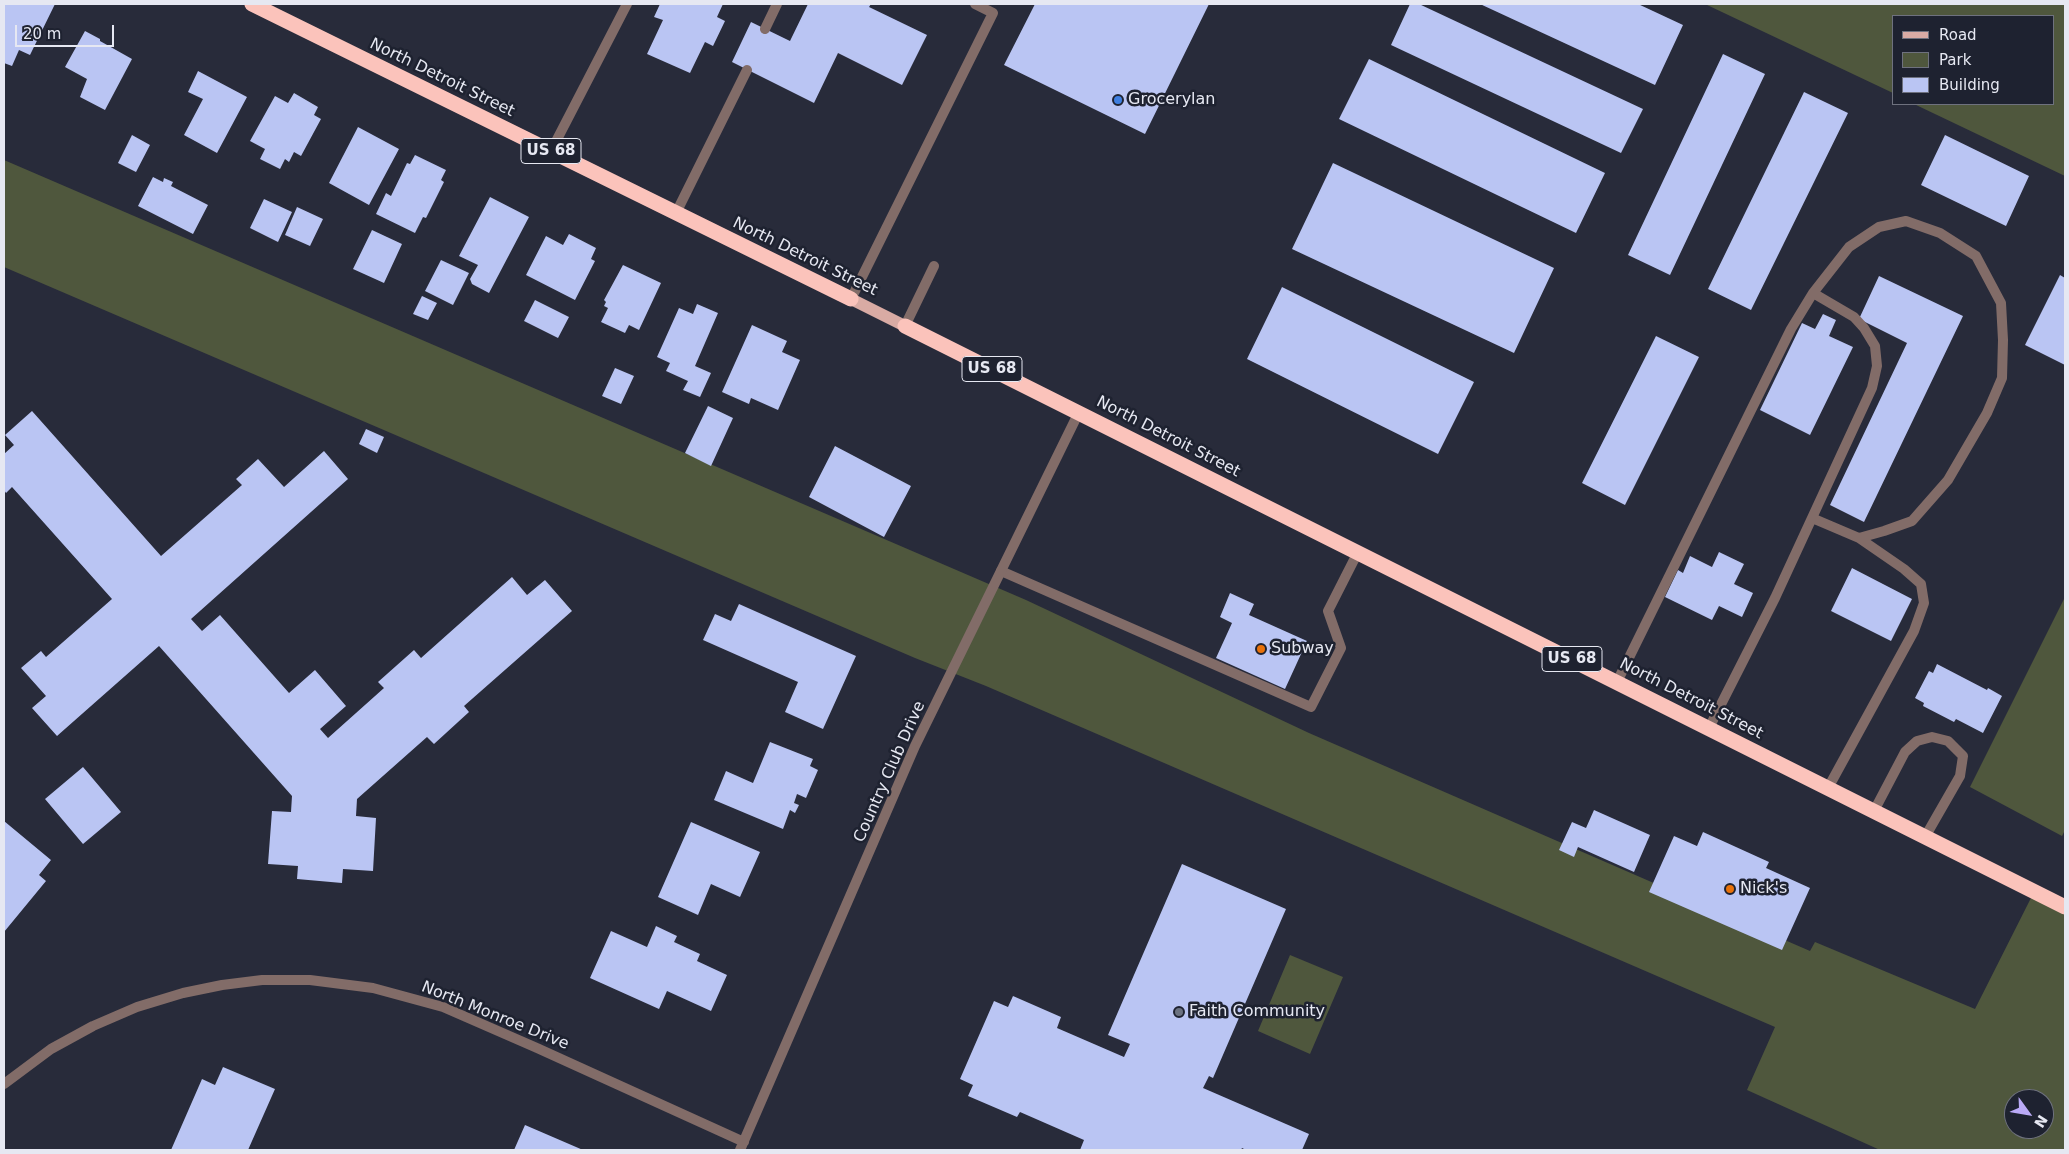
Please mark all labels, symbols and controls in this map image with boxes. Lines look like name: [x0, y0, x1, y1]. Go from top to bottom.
scale bar: [18, 15, 116, 47]
legend: [1892, 15, 2054, 105]
text: 20 m: [23, 25, 61, 43]
text: Road: [1939, 26, 1977, 44]
street label: North Detroit Street: [366, 35, 518, 121]
text: Park: [1939, 51, 1971, 69]
text: Building: [1939, 76, 2000, 94]
place label: Grocerylan: [1128, 90, 1215, 110]
marker: Grocerylan: [1112, 94, 1124, 106]
road number: US 68: [521, 138, 581, 164]
street label: North Detroit Street: [729, 214, 881, 300]
road number: US 68: [962, 356, 1022, 382]
street label: North Detroit Street: [1093, 392, 1243, 482]
place label: Subway: [1271, 639, 1334, 659]
marker: Subway: [1255, 643, 1267, 655]
road number: US 68: [1542, 646, 1602, 672]
street label: North Detroit Street: [1616, 654, 1766, 744]
street label: Country Club Drive: [850, 699, 930, 845]
place label: Nick's: [1740, 879, 1787, 899]
marker: Nick's: [1724, 883, 1736, 895]
street label: North Monroe Drive: [419, 978, 571, 1054]
place label: Faith Community: [1189, 1002, 1325, 1022]
marker: Faith Community: [1173, 1006, 1185, 1018]
north arrow: [2004, 1089, 2054, 1139]
text: N: [2031, 1112, 2051, 1131]

